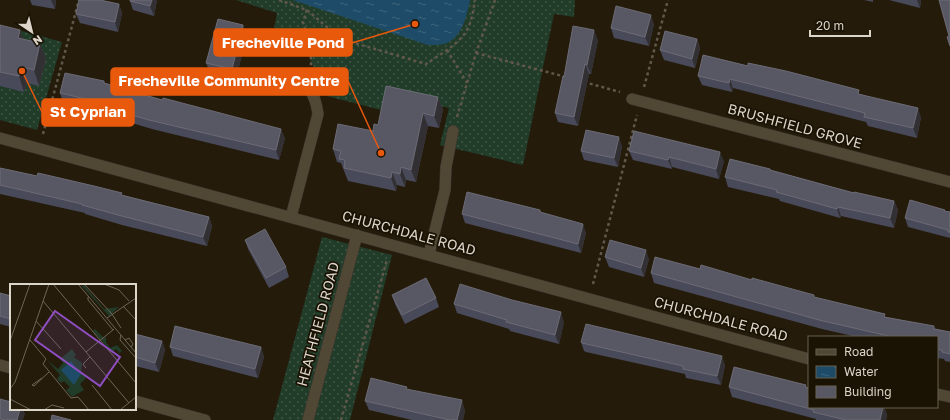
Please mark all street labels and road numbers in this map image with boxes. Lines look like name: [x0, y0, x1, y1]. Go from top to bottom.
street label: BRUSHFIELD GROVE: [726, 99, 864, 152]
street label: CHURCHDALE ROAD: [340, 206, 478, 259]
street label: HEATHFIELD ROAD: [293, 260, 342, 388]
street label: CHURCHDALE ROAD: [652, 292, 790, 345]

